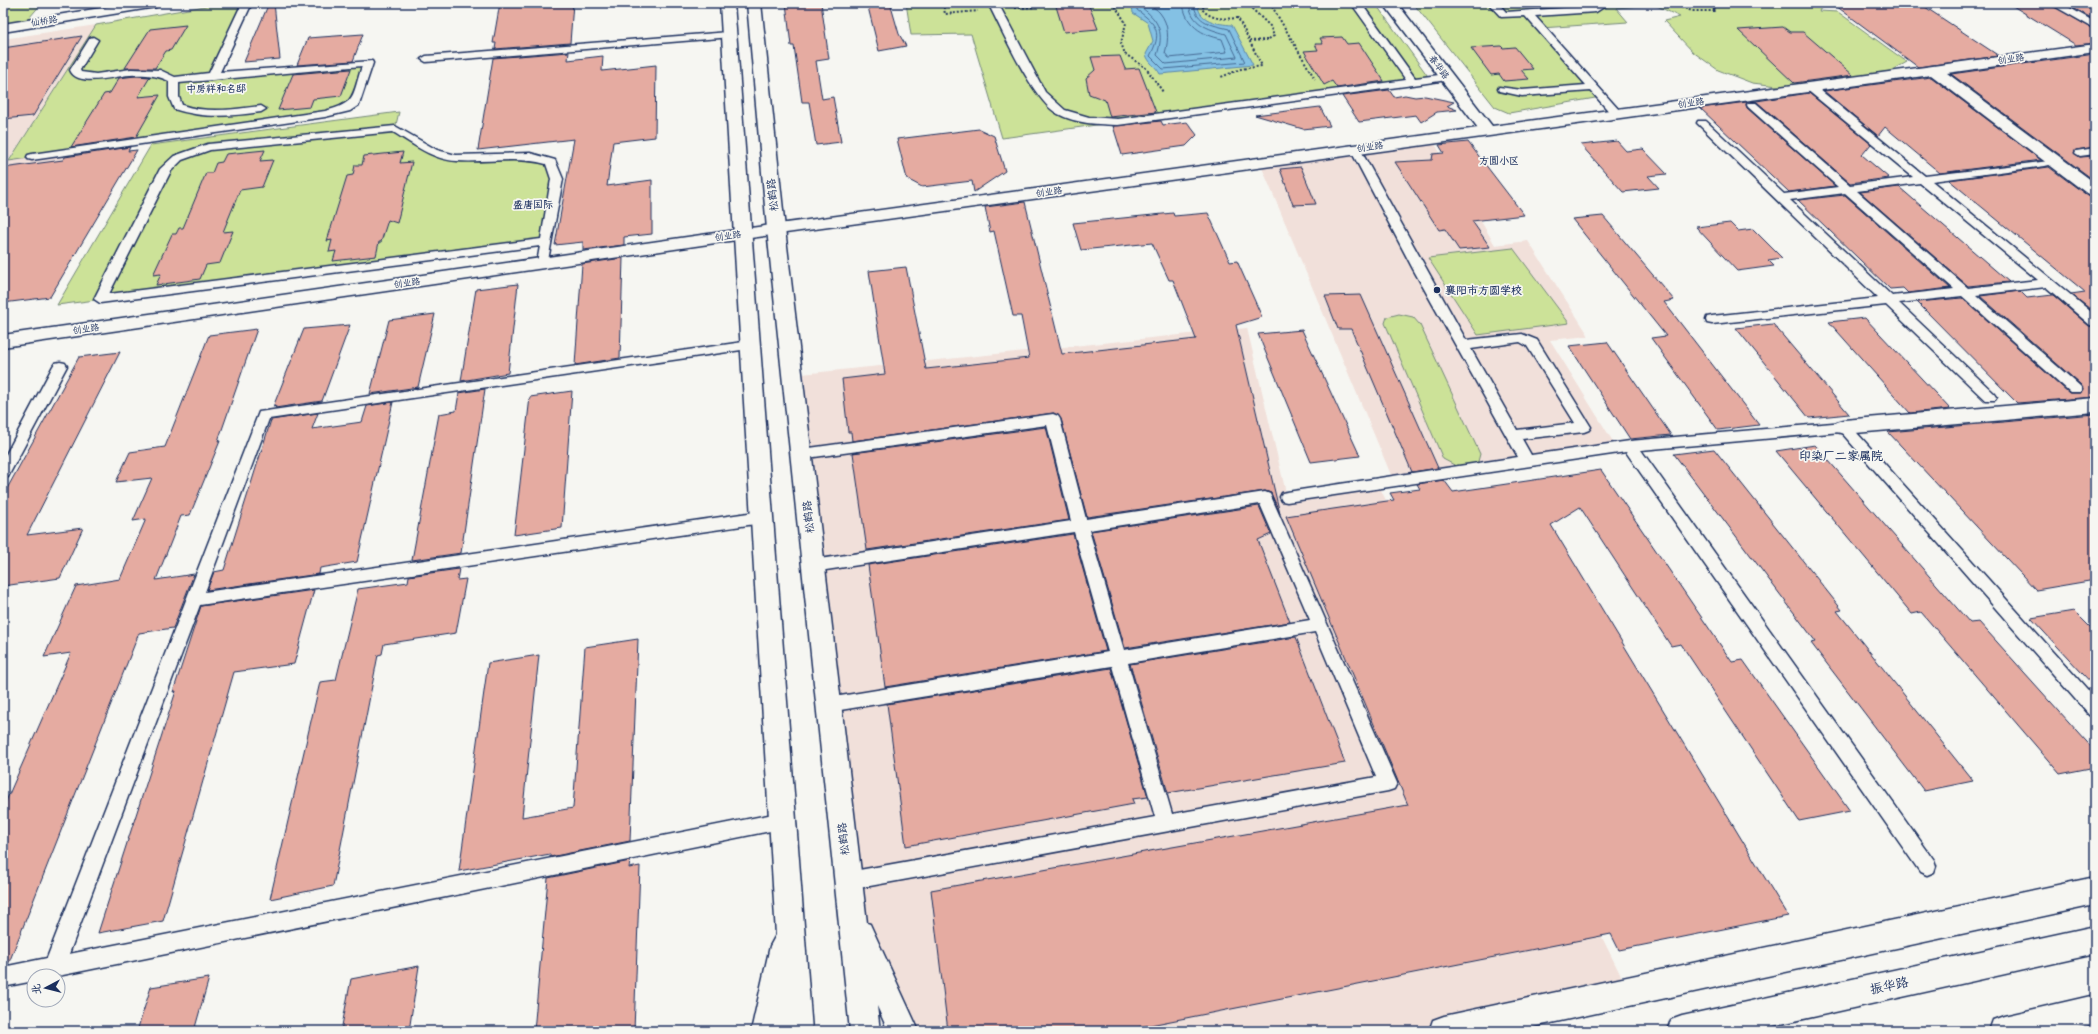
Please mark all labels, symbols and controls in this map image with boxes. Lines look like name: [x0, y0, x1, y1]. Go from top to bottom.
street label: 仙桥路: [30, 13, 58, 29]
street label: 创业路: [1997, 51, 2025, 67]
street label: 春华路: [1426, 53, 1452, 81]
district label: 中房祥和名邸: [186, 82, 246, 95]
street label: 创业路: [1677, 95, 1705, 111]
street label: 创业路: [1356, 139, 1384, 155]
district label: 方圆小区: [1479, 154, 1519, 167]
street label: 松鹤路: [763, 178, 781, 212]
street label: 创业路: [1035, 184, 1063, 200]
district label: 盛唐国际: [513, 198, 553, 211]
street label: 创业路: [714, 228, 742, 244]
street label: 创业路: [393, 275, 421, 291]
place label: 襄阳市方圆学校: [1445, 283, 1522, 297]
marker: 襄阳市方圆学校: [1432, 285, 1442, 295]
street label: 创业路: [72, 321, 100, 337]
district label: 印染厂二家属院: [1799, 447, 1883, 464]
street label: 松鹤路: [799, 500, 817, 534]
street label: 松鹤路: [834, 822, 852, 856]
north arrow: [26, 968, 66, 1008]
street label: 振华路: [1868, 972, 1910, 998]
text: 北: [28, 983, 44, 996]

